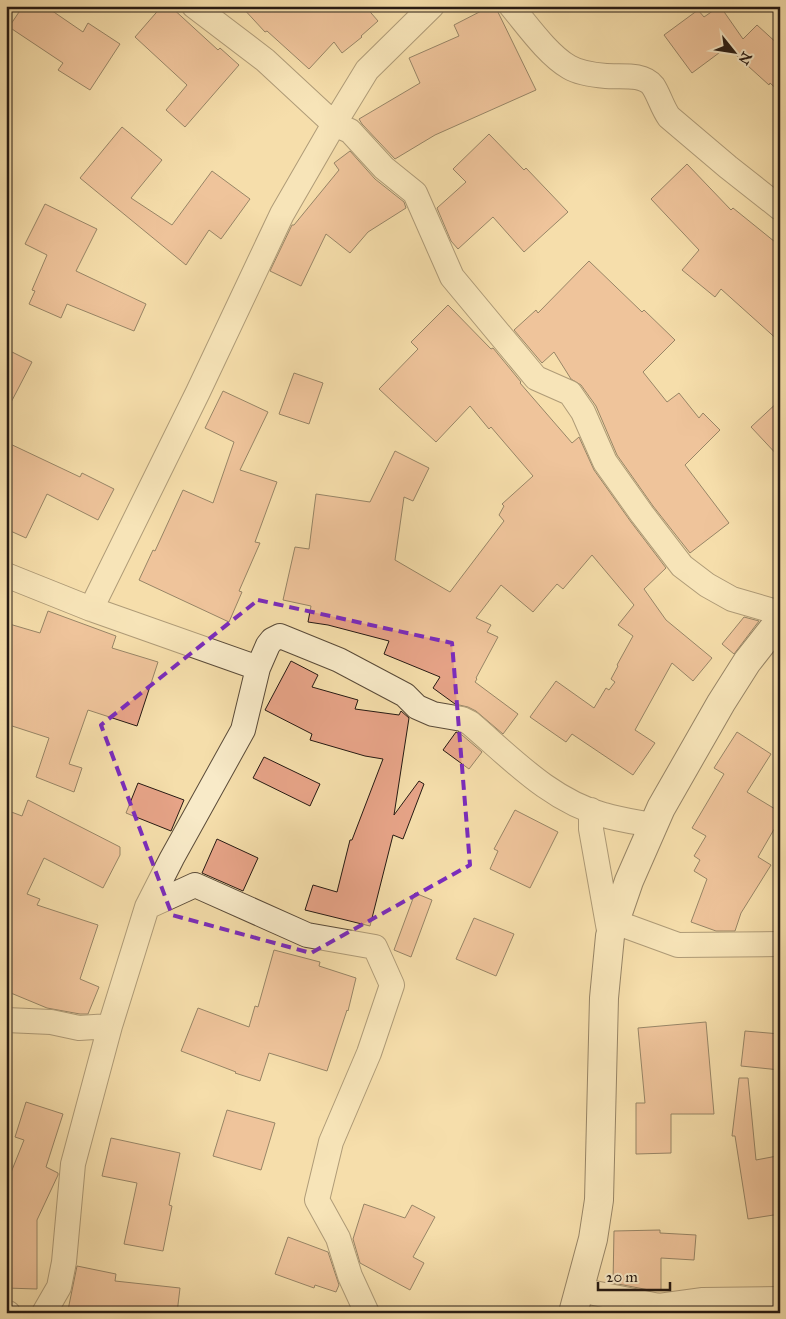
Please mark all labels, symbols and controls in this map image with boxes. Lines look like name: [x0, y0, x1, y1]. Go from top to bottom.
north arrow: [708, 28, 758, 78]
text: N: [734, 49, 755, 68]
scale bar: [598, 1259, 671, 1291]
text: 20 m: [606, 1268, 638, 1286]

